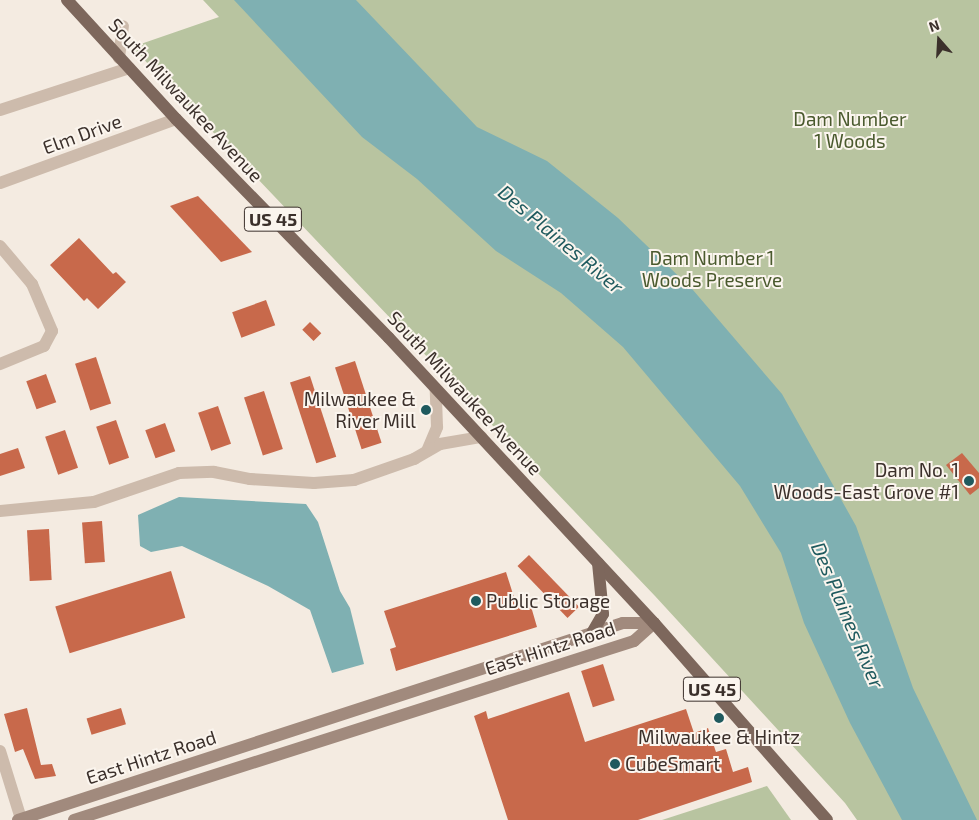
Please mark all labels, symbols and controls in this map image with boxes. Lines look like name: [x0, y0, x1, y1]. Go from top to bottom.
street label: South Milwaukee Avenue: [104, 13, 268, 187]
north arrow: [914, 15, 964, 65]
text: N: [926, 16, 941, 35]
park label: Dam Number 1 Woods: [793, 108, 907, 152]
street label: Elm Drive: [39, 109, 125, 159]
water label: Des Plaines River: [494, 180, 628, 298]
road number: US 45: [243, 203, 303, 234]
park label: Dam Number 1 Woods Preserve: [642, 247, 782, 291]
street label: South Milwaukee Avenue: [383, 306, 547, 480]
place label: Milwaukee & River Mill: [304, 388, 416, 432]
marker: Milwaukee & River Mill: [420, 404, 432, 416]
place label: Dam No. 1 Woods-East Grove #1: [774, 459, 959, 503]
marker: Dam No. 1 Woods-East Grove #1: [963, 475, 975, 487]
water label: Des Plaines River: [806, 538, 890, 692]
place label: Public Storage: [486, 590, 610, 612]
marker: Public Storage: [470, 595, 482, 607]
street label: East Hintz Road: [482, 616, 618, 680]
road number: US 45: [682, 674, 742, 704]
marker: Milwaukee & Hintz: [713, 712, 725, 724]
street label: East Hintz Road: [83, 725, 219, 789]
place label: Milwaukee & Hintz: [638, 726, 800, 748]
place label: CubeSmart: [625, 753, 720, 775]
marker: CubeSmart: [609, 758, 621, 770]

